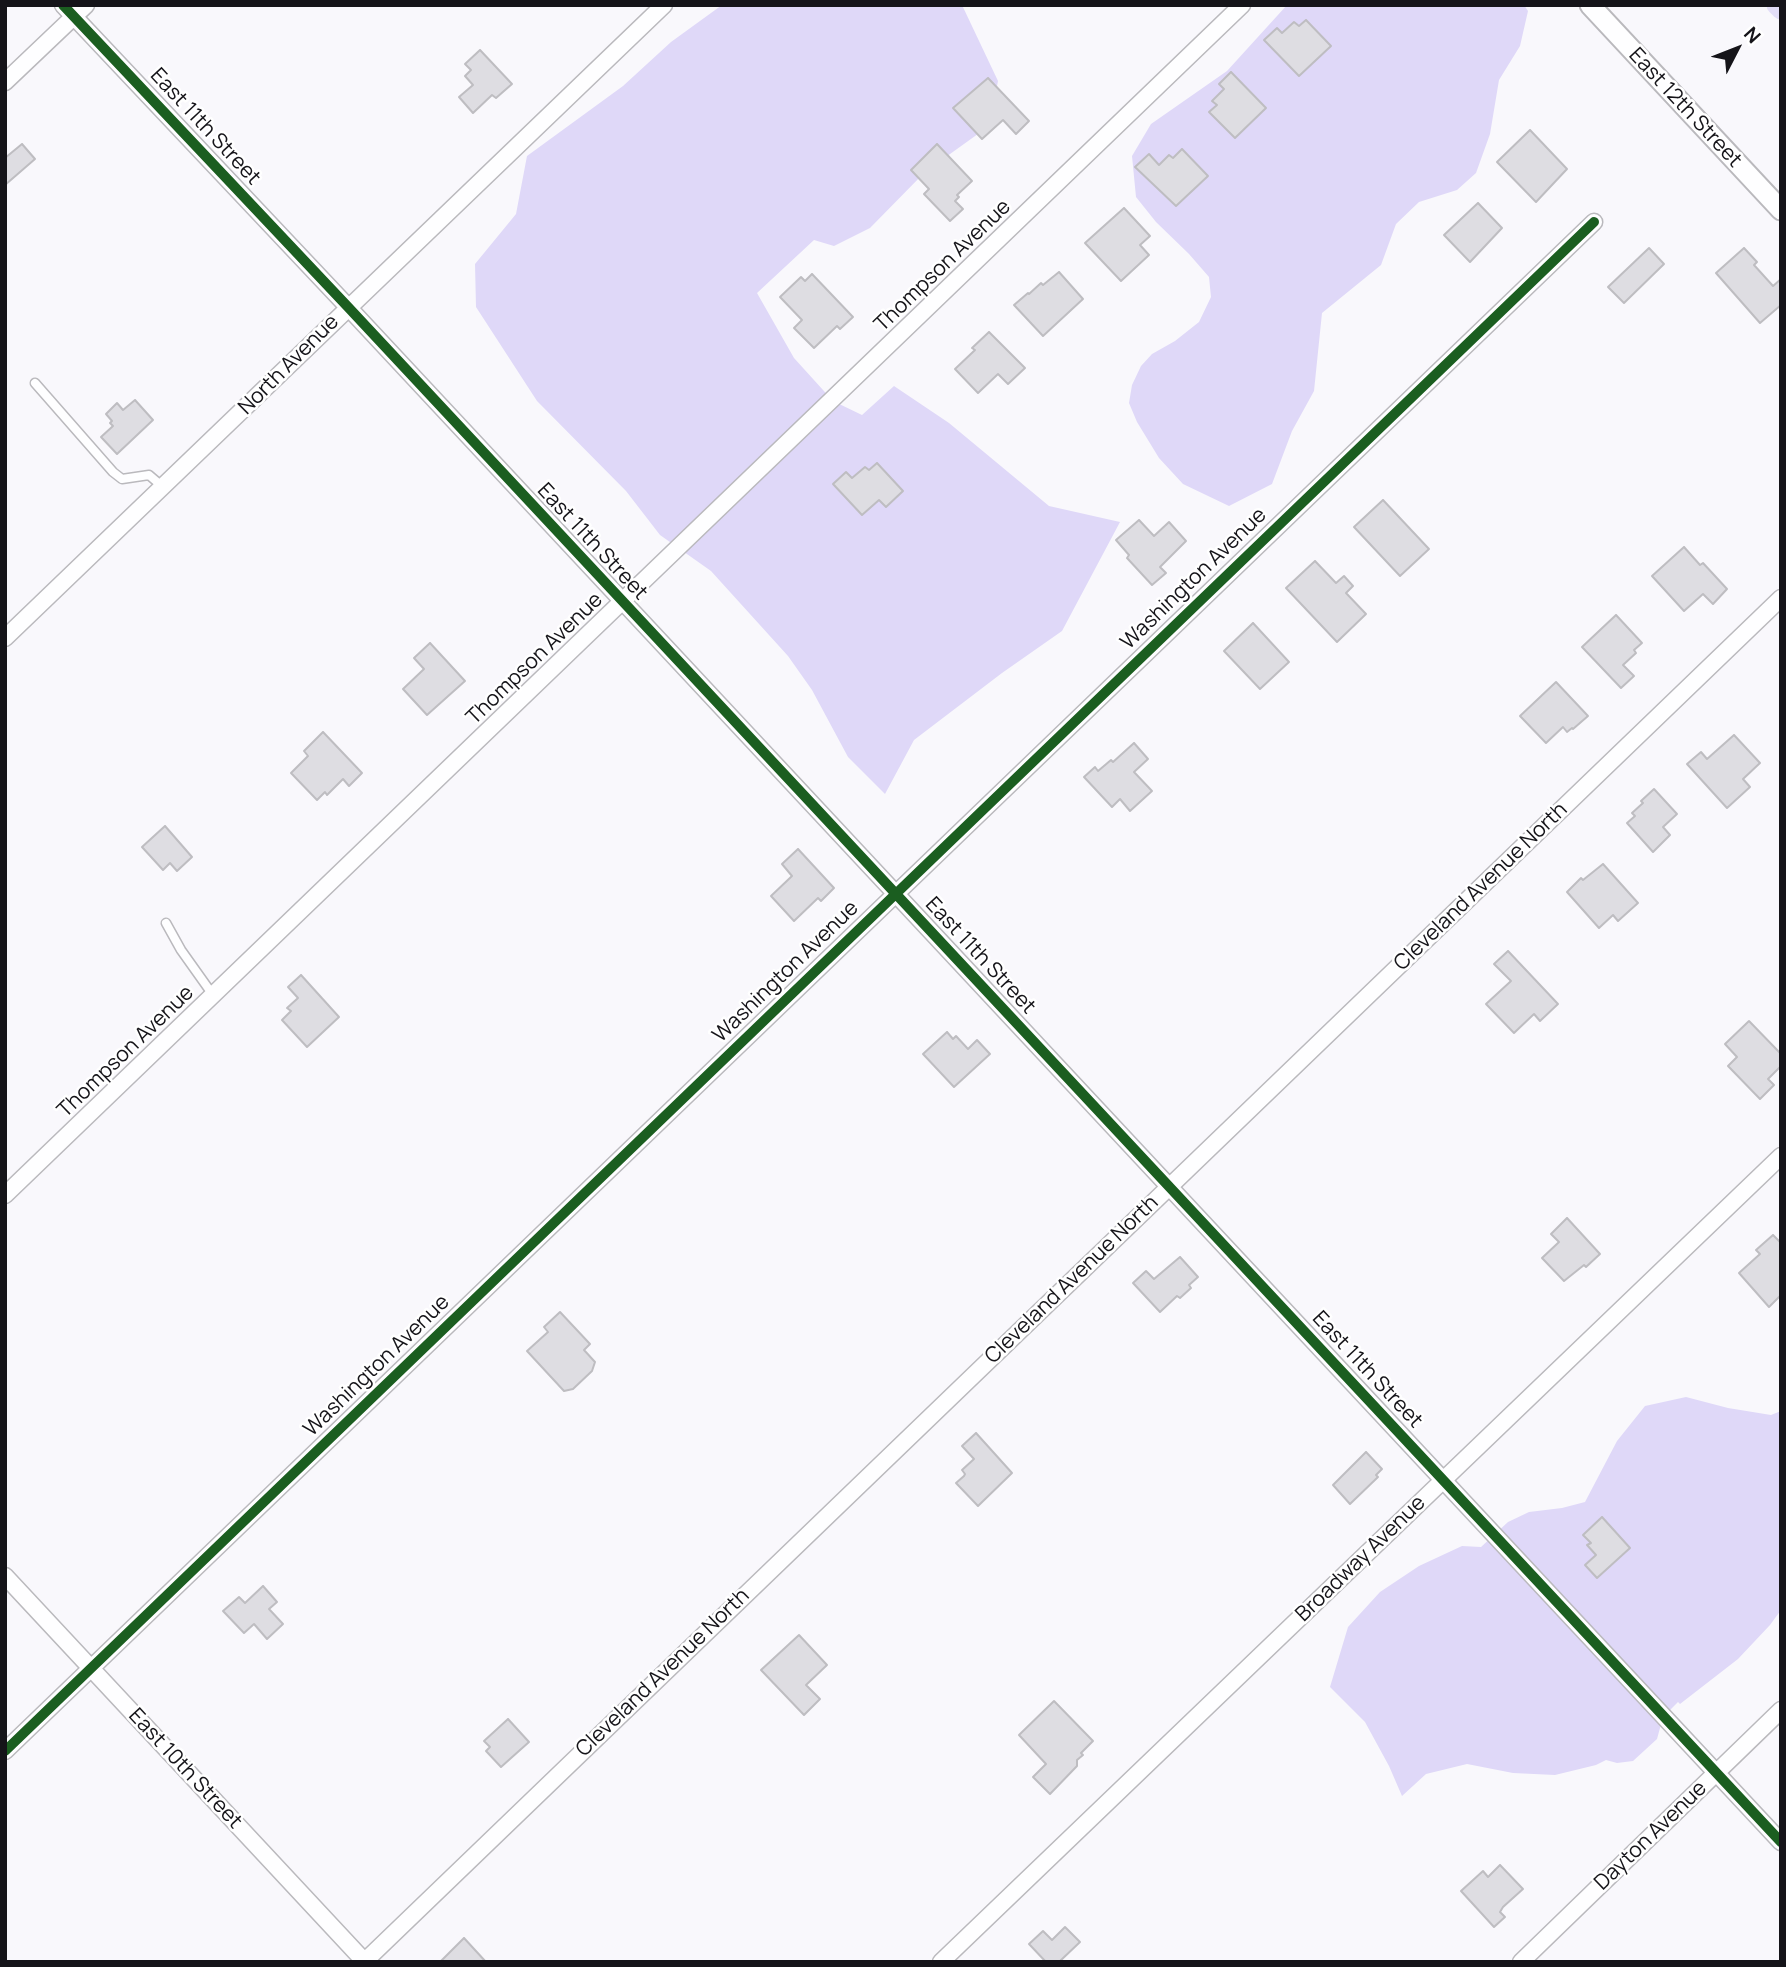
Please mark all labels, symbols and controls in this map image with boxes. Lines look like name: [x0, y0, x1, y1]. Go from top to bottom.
north arrow: [1702, 14, 1772, 84]
text: N: [1738, 21, 1767, 49]
street label: East 12th Street: [1623, 43, 1747, 173]
street label: East 11th Street: [144, 63, 266, 191]
street label: Thompson Avenue: [870, 195, 1016, 337]
street label: North Avenue: [234, 310, 344, 420]
street label: East 11th Street: [531, 478, 653, 606]
street label: Washington Avenue: [1116, 503, 1272, 655]
street label: Thompson Avenue: [462, 588, 608, 730]
street label: Cleveland Avenue North: [1389, 798, 1573, 976]
street label: East 11th Street: [919, 892, 1041, 1020]
street label: Washington Avenue: [708, 896, 864, 1048]
street label: Thompson Avenue: [53, 981, 199, 1123]
street label: Cleveland Avenue North: [980, 1191, 1164, 1369]
street label: Washington Avenue: [299, 1290, 455, 1442]
street label: East 11th Street: [1306, 1306, 1428, 1434]
street label: Broadway Avenue: [1291, 1491, 1431, 1627]
street label: Cleveland Avenue North: [571, 1584, 755, 1762]
street label: East 10th Street: [123, 1704, 247, 1834]
street label: Dayton Avenue: [1590, 1776, 1712, 1896]

